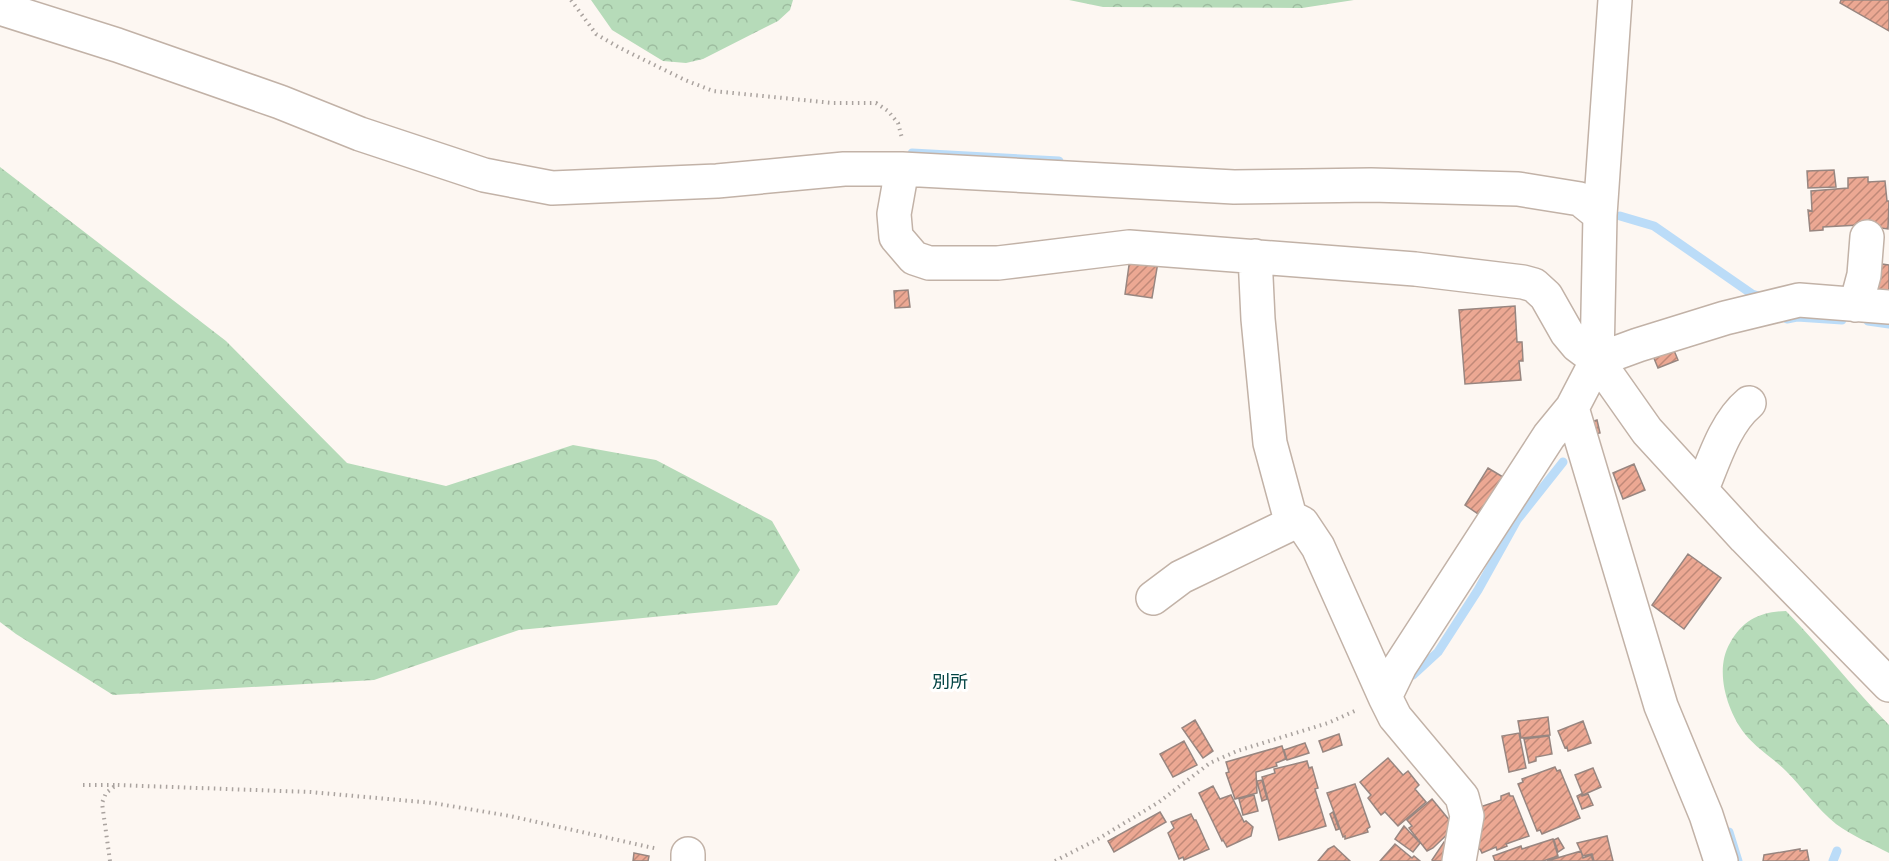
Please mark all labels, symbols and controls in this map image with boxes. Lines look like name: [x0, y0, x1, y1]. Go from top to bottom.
district label: 別所: [932, 671, 968, 693]

